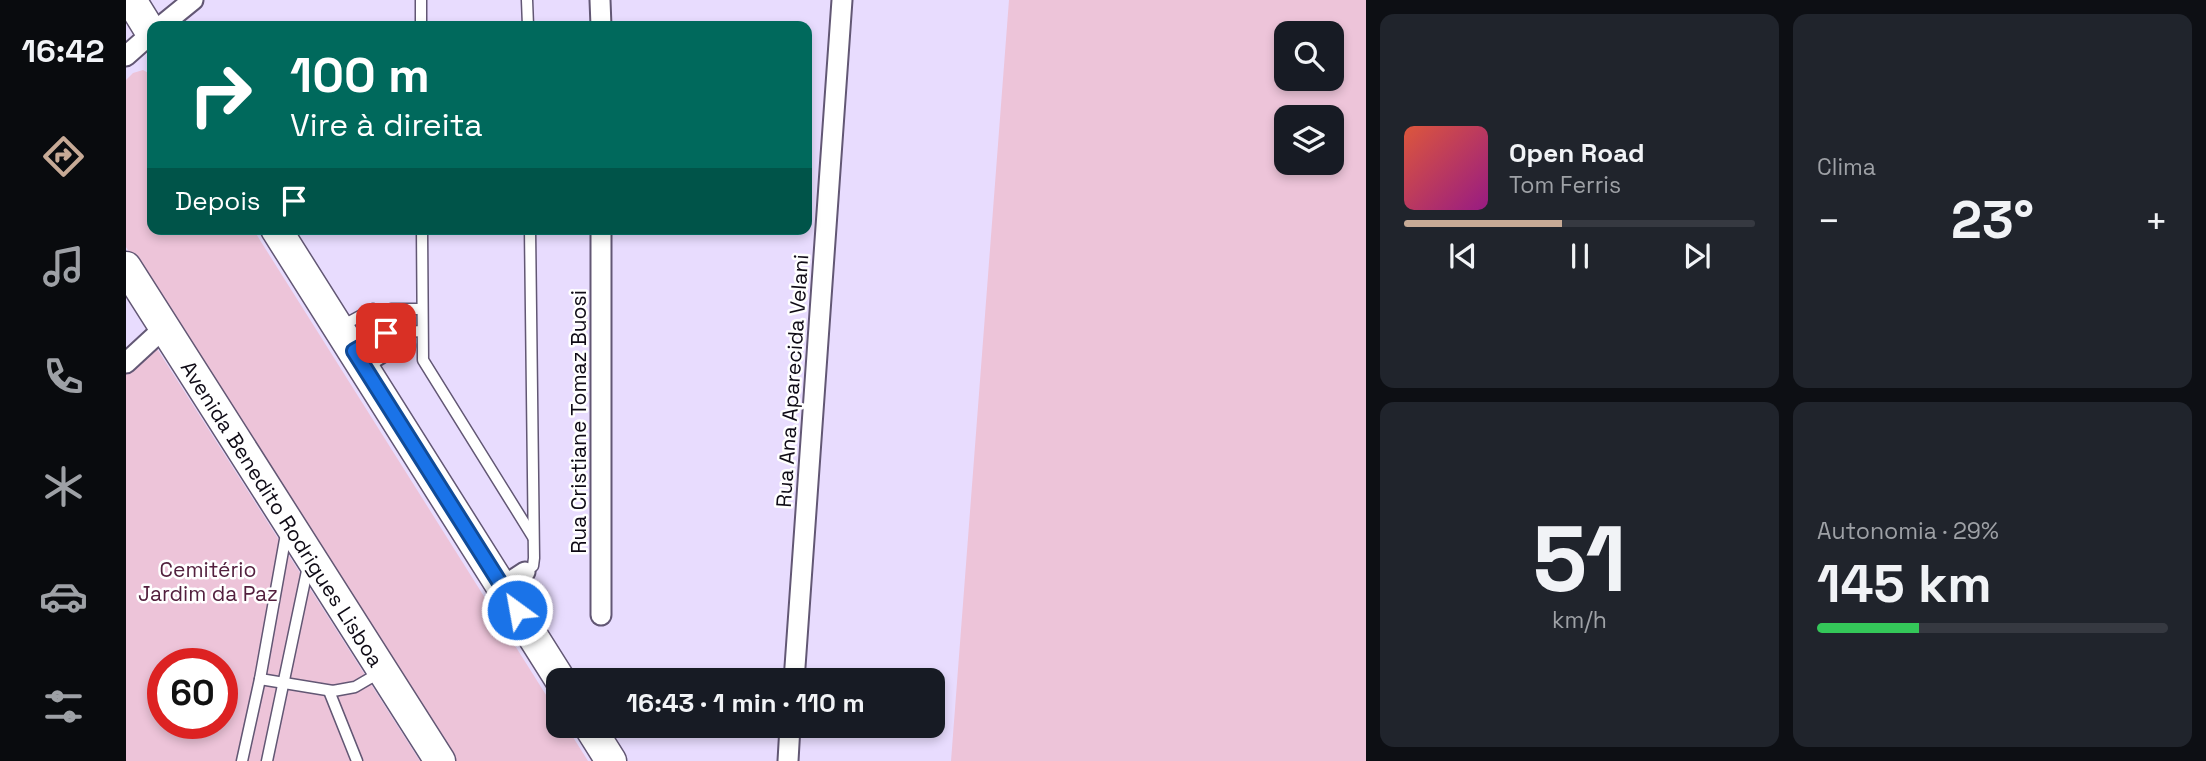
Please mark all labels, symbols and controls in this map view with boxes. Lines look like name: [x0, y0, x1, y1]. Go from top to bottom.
map controls: [1274, 21, 1344, 175]
button: search: [1274, 21, 1344, 91]
text: 16:42: [21, 31, 105, 71]
text: 100 m: [290, 44, 430, 106]
icon: right: [175, 49, 266, 140]
text: Vire à direita: [290, 105, 483, 145]
button: layers: [1274, 105, 1344, 175]
icon: directions: [39, 132, 88, 181]
text: Open Road: [1509, 136, 1645, 170]
text: Clima: [1817, 152, 1876, 182]
text: Tom Ferris: [1509, 170, 1621, 200]
icon: arrive: [275, 182, 313, 220]
text: Depois: [175, 184, 261, 218]
text: 23°: [1951, 187, 2034, 253]
text: −: [1817, 197, 1841, 245]
text: +: [2144, 197, 2168, 245]
icon: previous: [1444, 237, 1482, 275]
icon: pause: [1561, 237, 1599, 275]
icon: next: [1678, 237, 1716, 275]
icon: music: [39, 242, 88, 291]
street label: Rua Ana Aparecida Velani: [770, 254, 814, 508]
street label: Rua Cristiane Tomaz Buosi: [565, 290, 592, 554]
pin: [356, 303, 416, 363]
icon: arrive: [367, 314, 405, 352]
icon: phone: [39, 352, 88, 401]
street label: Avenida Benedito Rodrigues Lisboa: [175, 355, 390, 672]
icon: climate: [39, 462, 88, 511]
text: 51: [1532, 501, 1627, 618]
text: Autonomia · 29%: [1817, 516, 1999, 546]
text: 145 km: [1817, 551, 1992, 617]
park label: Cemitério Jardim da Paz: [138, 556, 278, 607]
icon: car: [39, 572, 88, 621]
position arrow: [480, 573, 554, 647]
text: km/h: [1552, 605, 1607, 635]
speed limit sign: 60: [147, 648, 238, 739]
icon: filters: [39, 682, 88, 731]
text: 16:43 · 1 min · 110 m: [626, 686, 865, 720]

